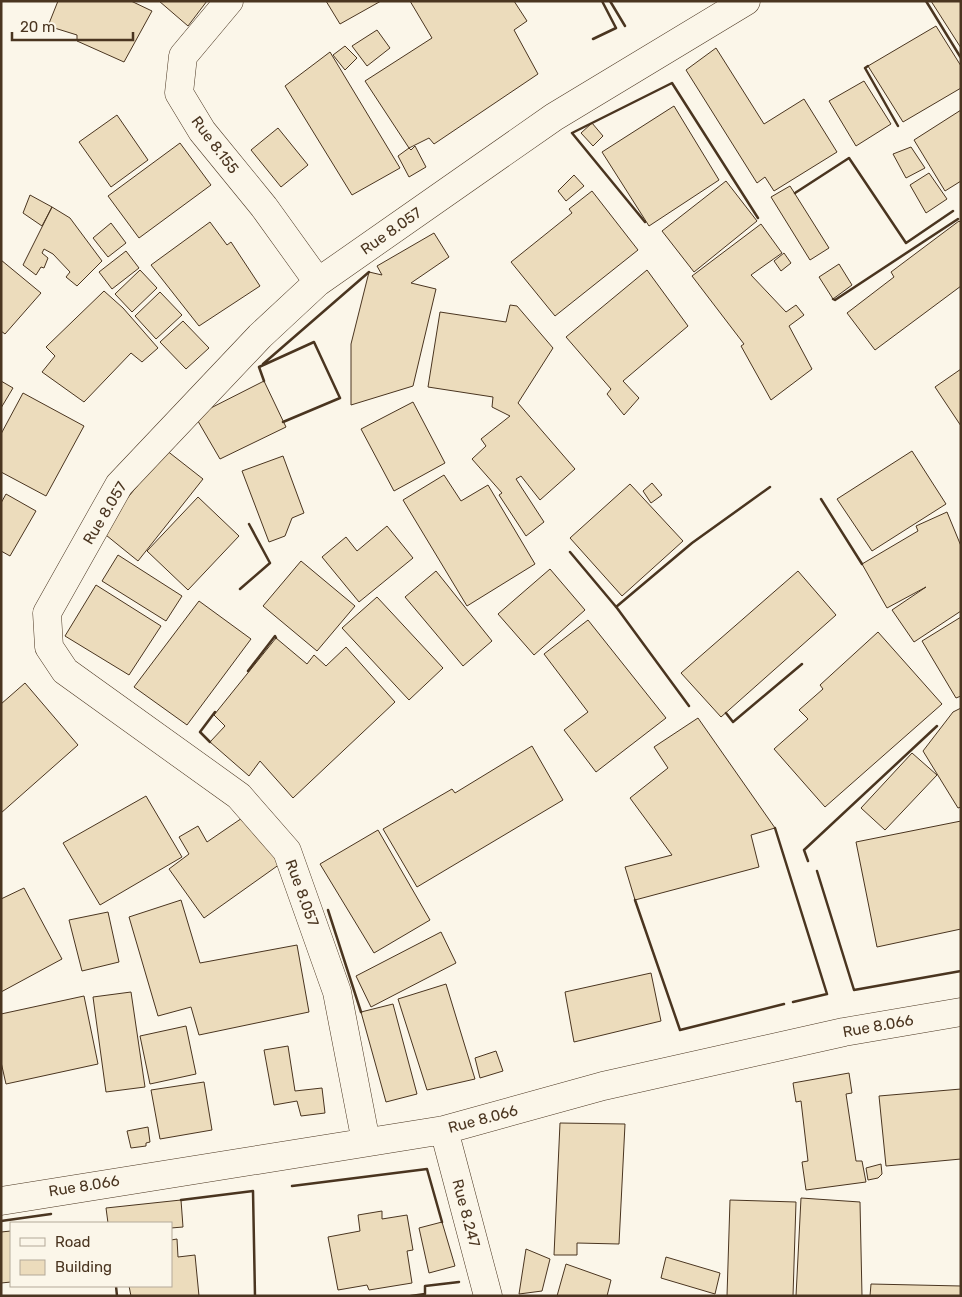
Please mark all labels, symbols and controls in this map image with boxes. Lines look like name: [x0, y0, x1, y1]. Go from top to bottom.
scale bar: [12, 10, 134, 42]
text: 20 m: [20, 18, 55, 36]
street label: Rue 8.155: [188, 113, 243, 177]
street label: Rue 8.057: [357, 203, 425, 258]
street label: Rue 8.057: [79, 478, 131, 548]
street label: Rue 8.057: [282, 857, 323, 929]
street label: Rue 8.066: [841, 1011, 915, 1041]
street label: Rue 8.066: [446, 1101, 520, 1137]
street label: Rue 8.066: [47, 1172, 121, 1200]
street label: Rue 8.247: [448, 1177, 484, 1249]
legend: [10, 1222, 172, 1287]
text: Road: [55, 1233, 91, 1251]
text: Building: [55, 1258, 112, 1276]

